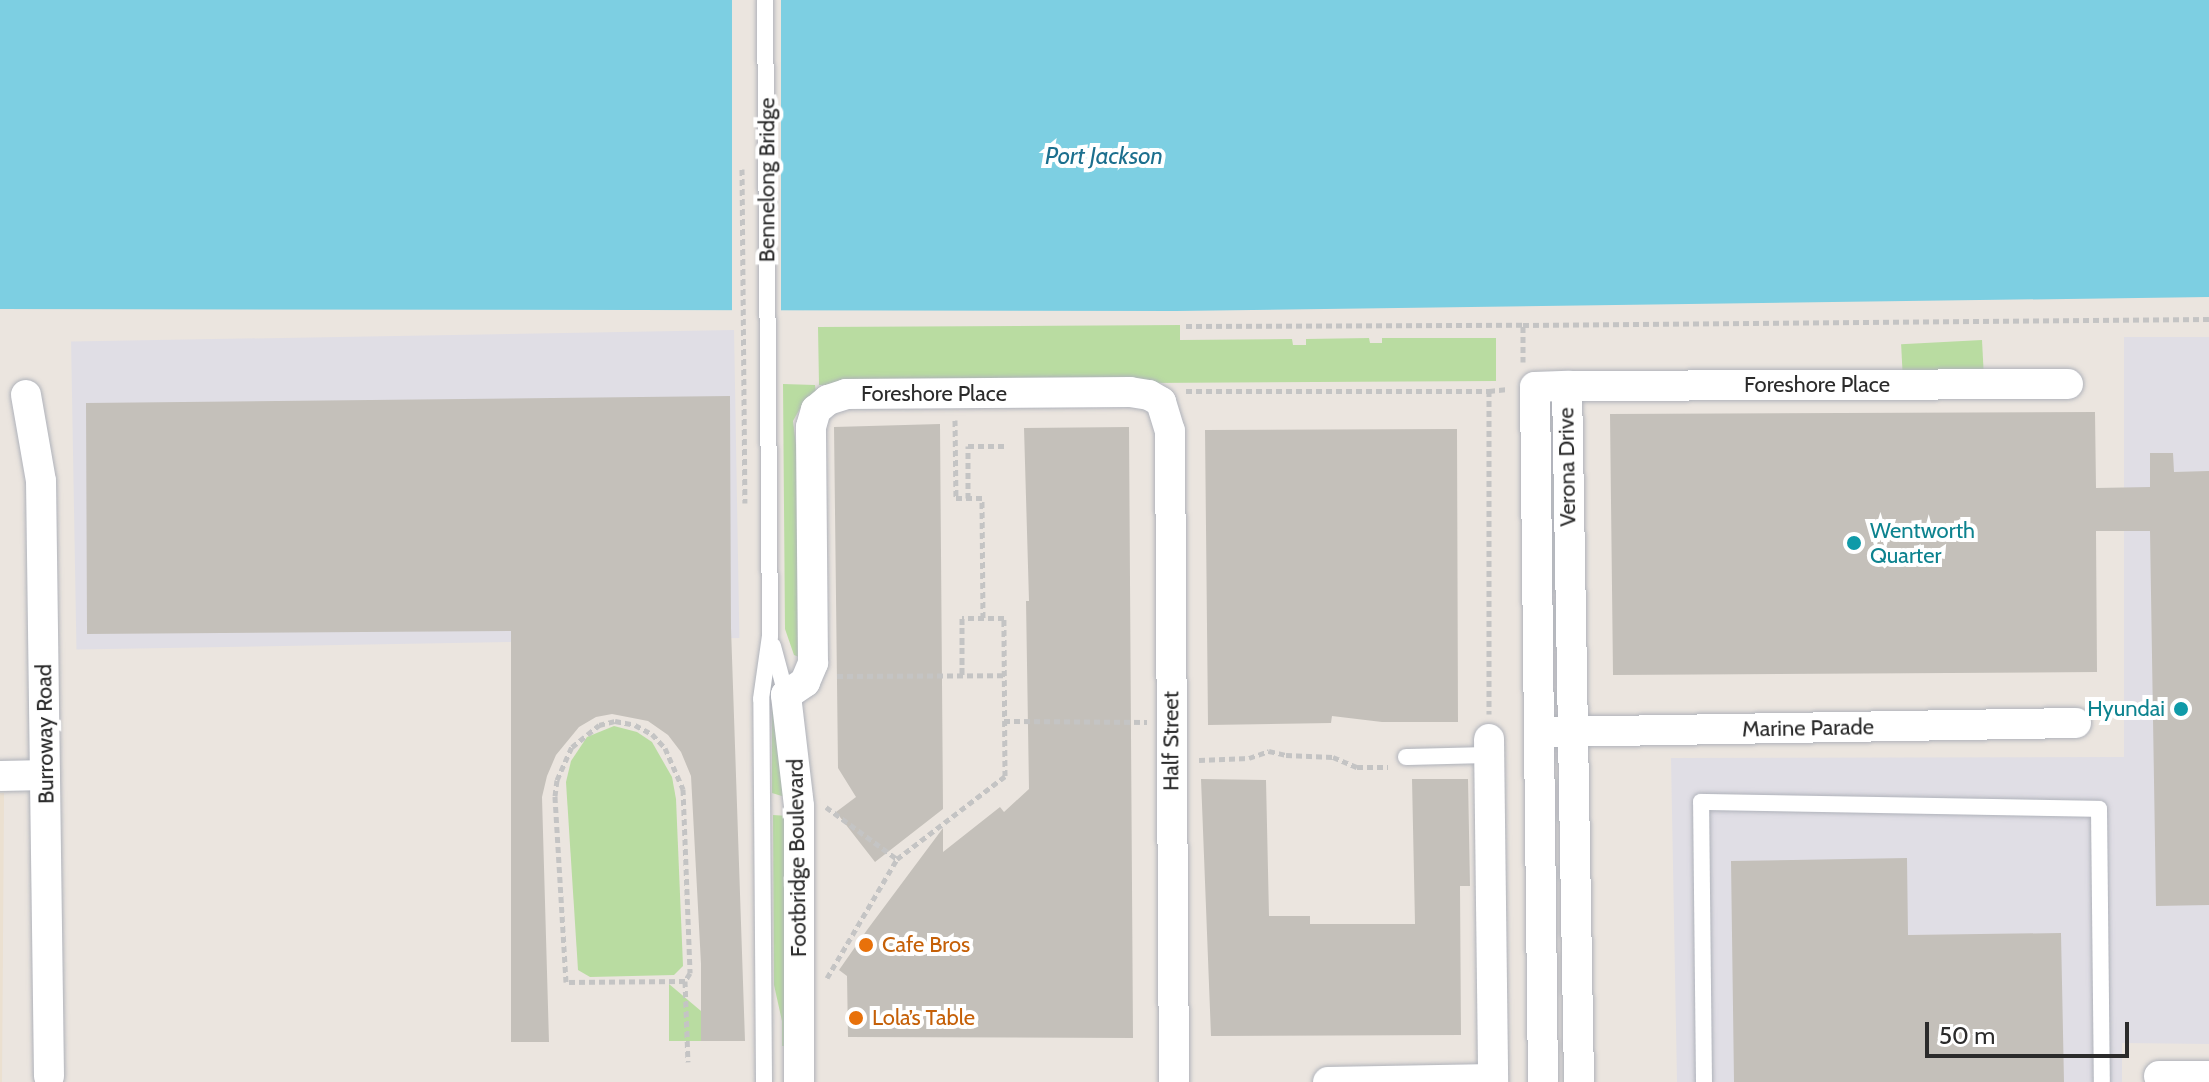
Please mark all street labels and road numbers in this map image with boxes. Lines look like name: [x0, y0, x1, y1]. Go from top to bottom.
street label: Bennelong Bridge: [754, 98, 780, 262]
street label: Foreshore Place: [1744, 372, 1890, 398]
street label: Foreshore Place: [861, 381, 1007, 407]
street label: Verona Drive: [1553, 407, 1581, 527]
street label: Burroway Road: [31, 664, 59, 804]
street label: Half Street: [1158, 691, 1184, 791]
street label: Marine Parade: [1742, 714, 1874, 742]
street label: Footbridge Boulevard: [782, 759, 812, 957]

